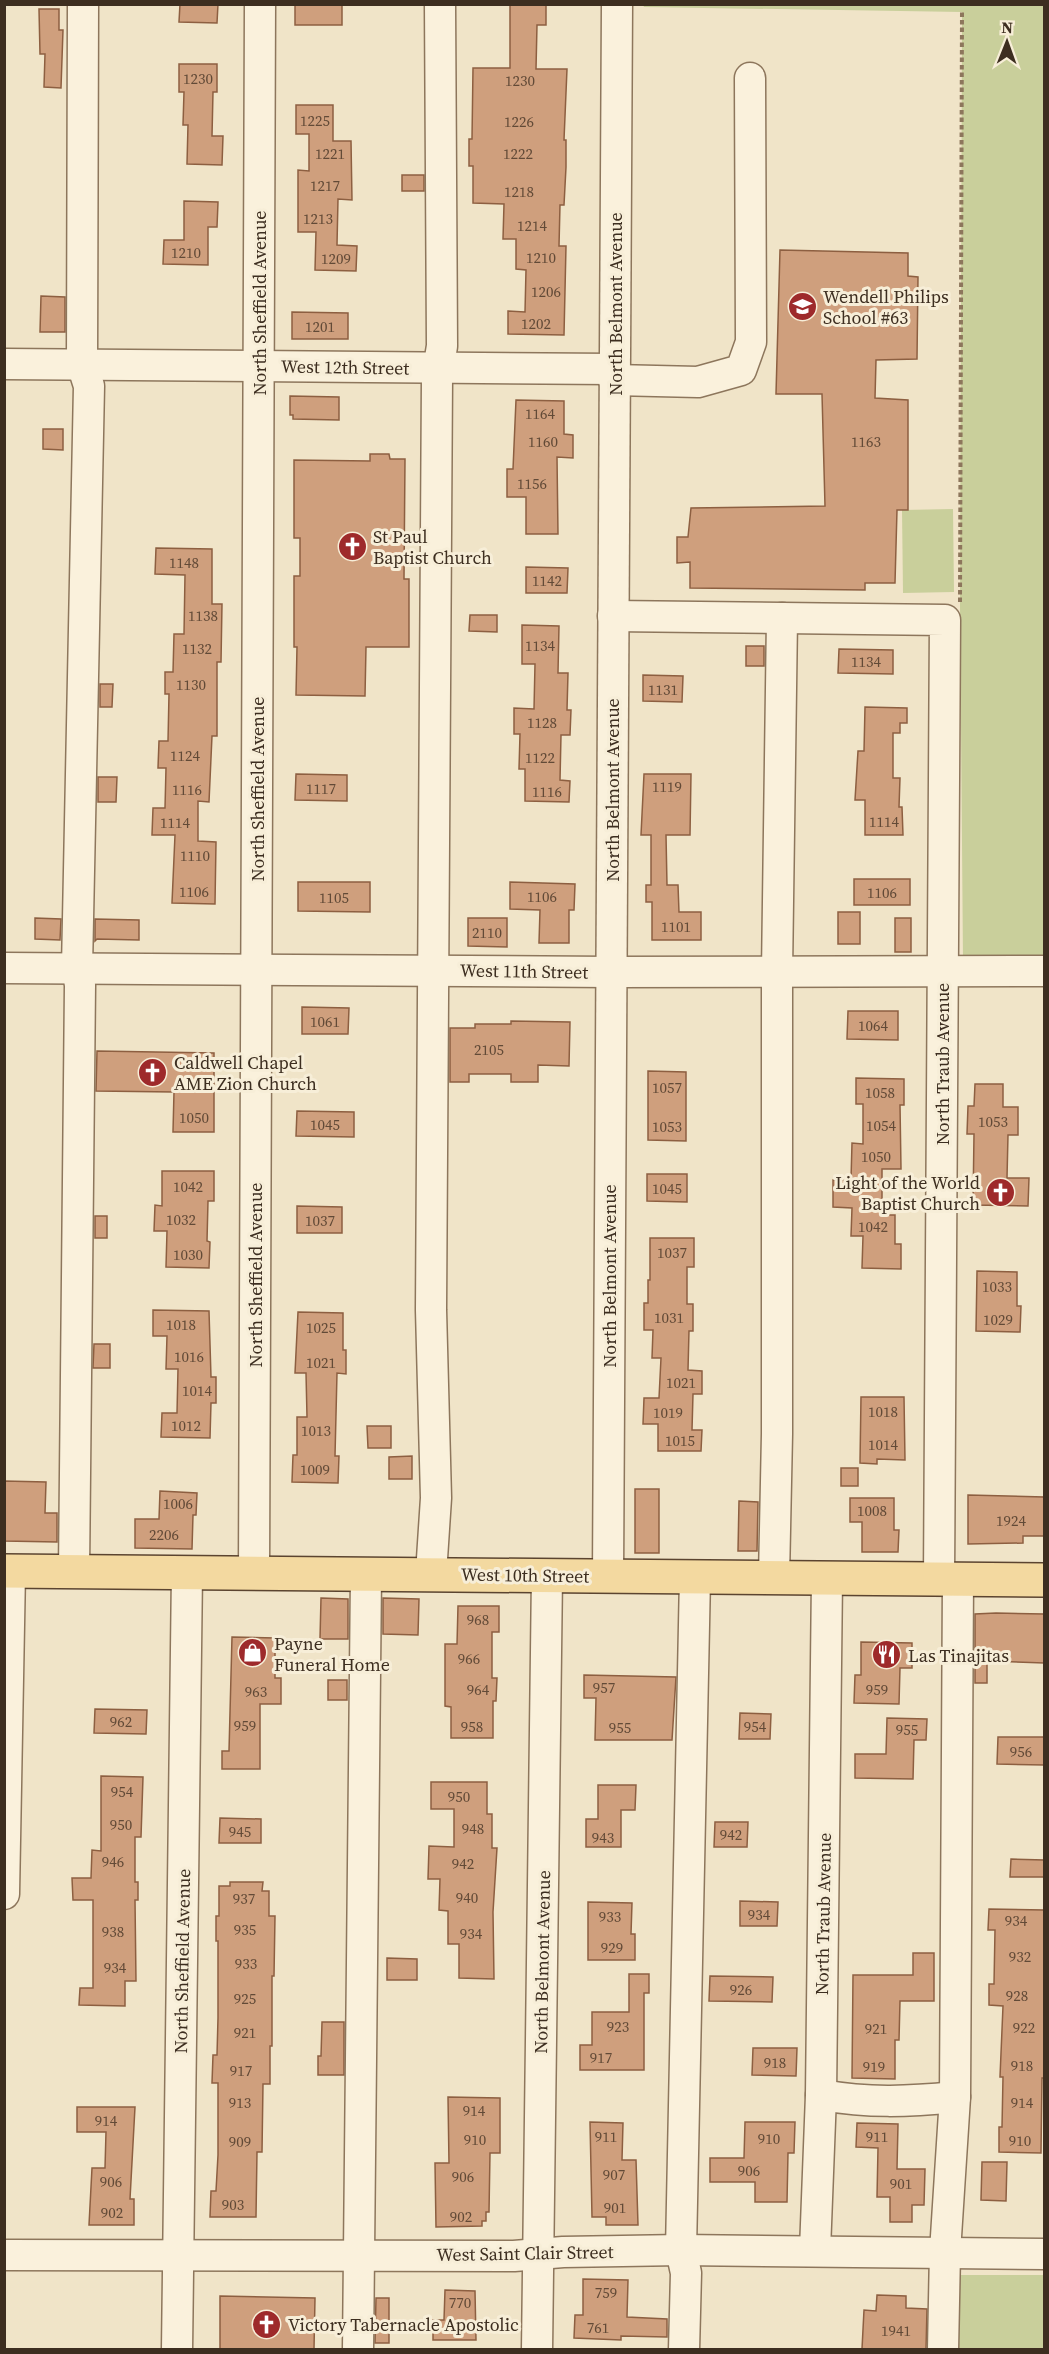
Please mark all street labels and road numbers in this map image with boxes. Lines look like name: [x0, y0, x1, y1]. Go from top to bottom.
street label: North Sheffield Avenue: [247, 211, 272, 395]
street label: North Belmont Avenue: [603, 212, 628, 396]
street label: West 12th Street: [281, 353, 410, 381]
street label: North Sheffield Avenue: [245, 697, 270, 881]
street label: North Belmont Avenue: [600, 698, 625, 882]
street label: West 11th Street: [460, 957, 589, 985]
street label: North Traub Avenue: [930, 983, 955, 1145]
street label: North Sheffield Avenue: [243, 1183, 268, 1367]
street label: North Belmont Avenue: [597, 1184, 622, 1368]
street label: West 10th Street: [461, 1561, 590, 1589]
street label: North Traub Avenue: [809, 1833, 837, 1995]
street label: North Sheffield Avenue: [168, 1868, 196, 2054]
street label: North Belmont Avenue: [528, 1870, 556, 2054]
street label: West Saint Clair Street: [436, 2239, 614, 2267]

